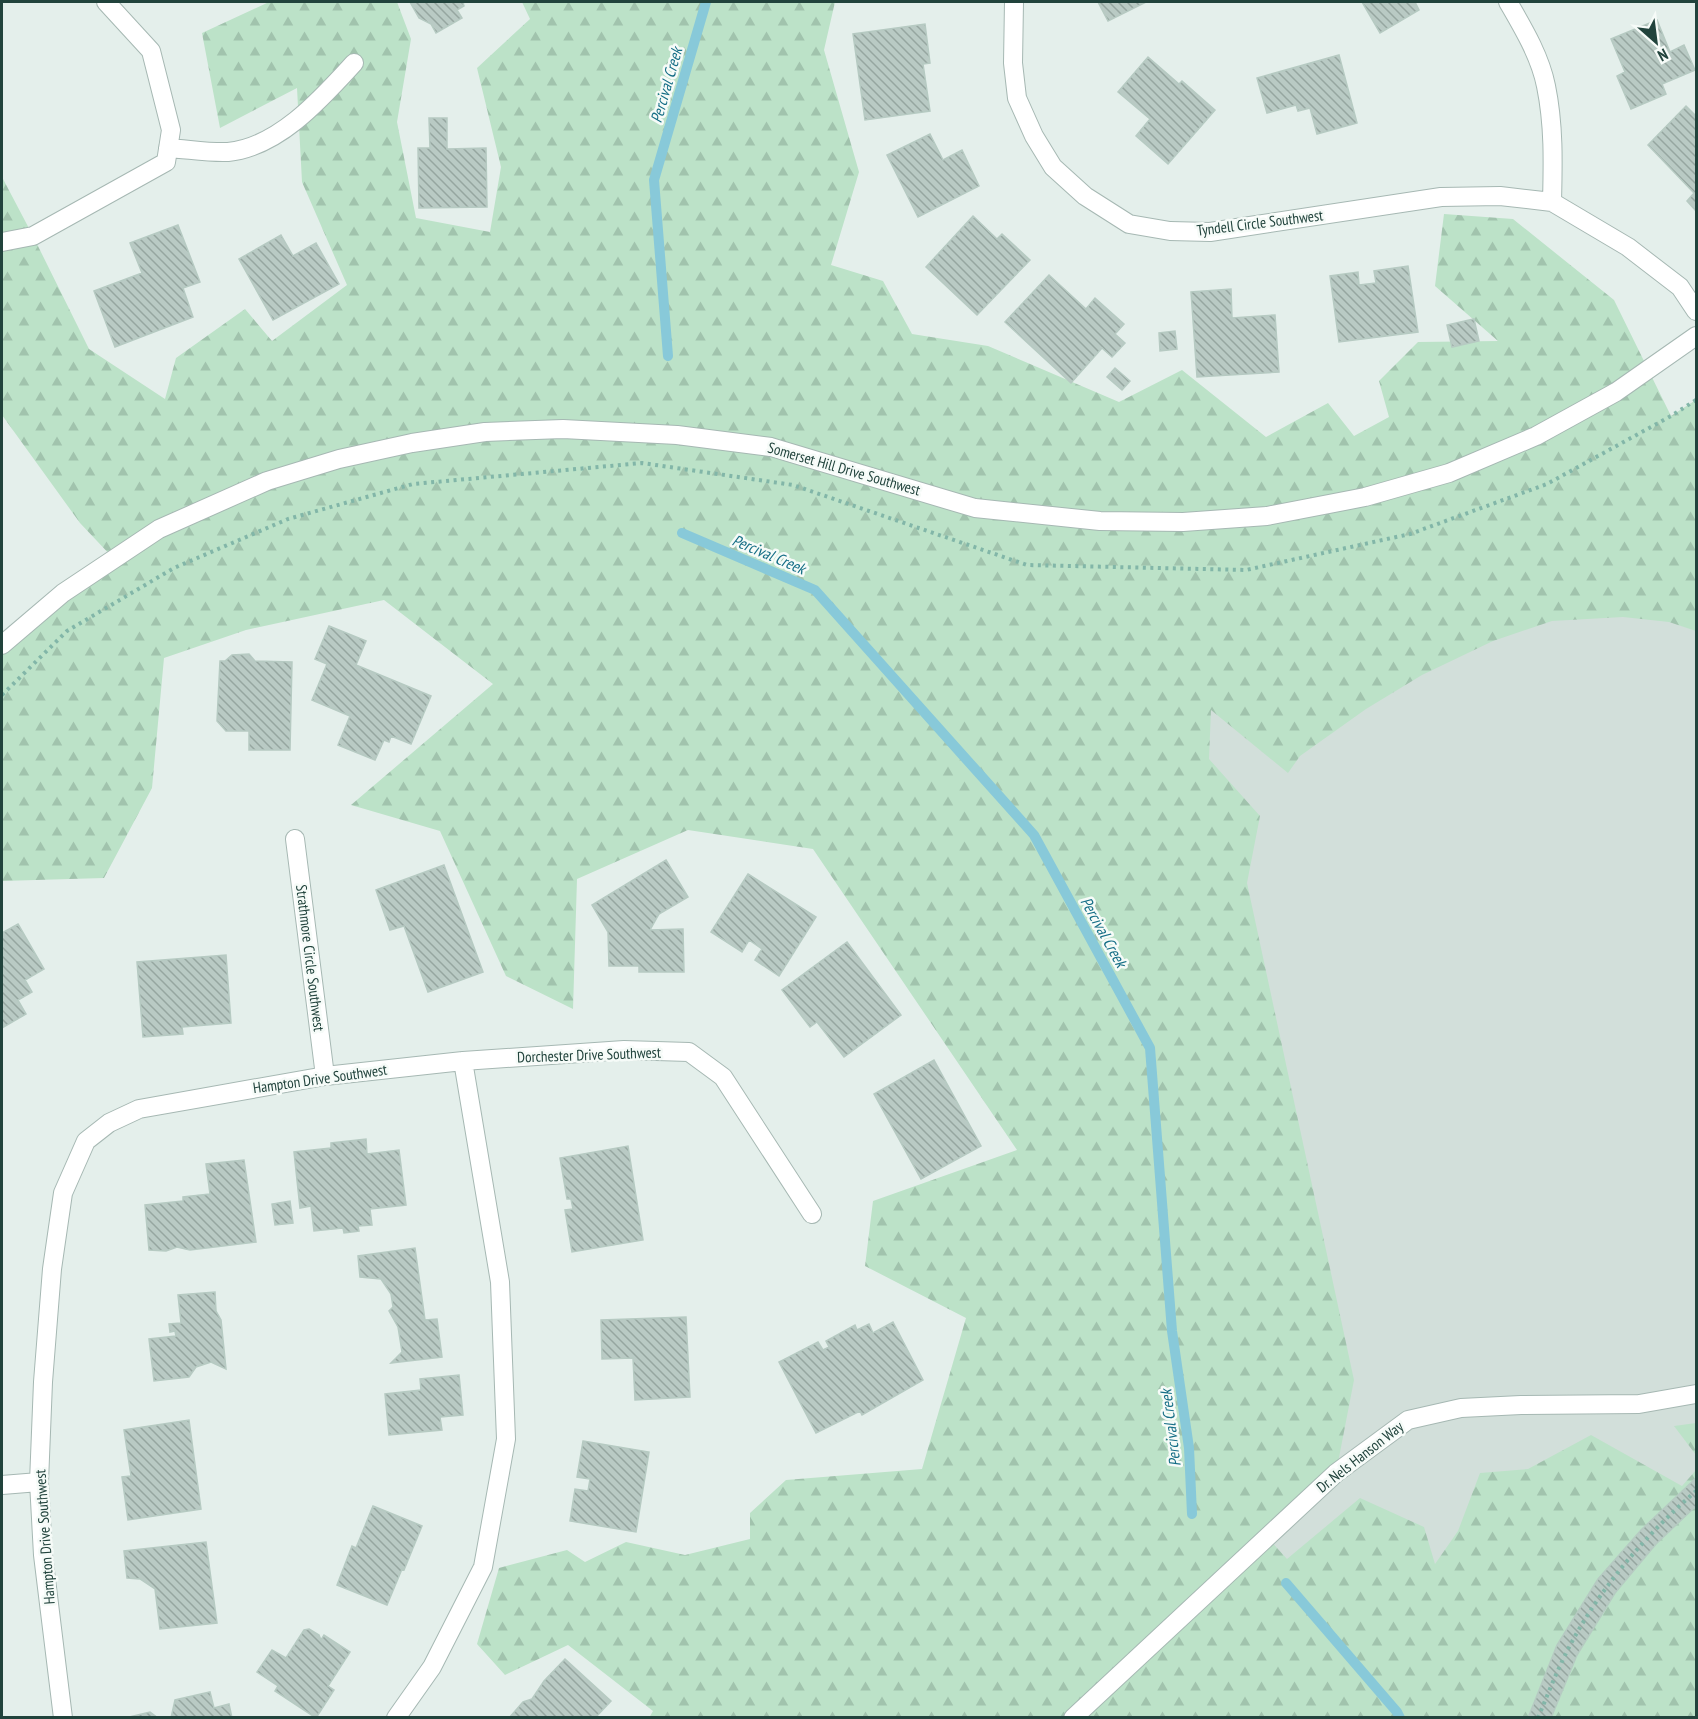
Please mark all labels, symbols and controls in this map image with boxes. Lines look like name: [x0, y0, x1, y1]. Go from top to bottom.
north arrow: [1626, 12, 1686, 72]
water label: Percival Creek: [646, 43, 687, 125]
text: N: [1655, 44, 1672, 66]
street label: Tyndell Circle Southwest: [1196, 205, 1324, 240]
street label: Somerset Hill Drive Southwest: [766, 438, 923, 499]
water label: Percival Creek: [729, 530, 810, 579]
street label: Strathmore Circle Southwest: [292, 883, 329, 1032]
water label: Percival Creek: [1076, 893, 1132, 972]
street label: Dorchester Drive Southwest: [517, 1042, 661, 1067]
street label: Hampton Drive Southwest: [252, 1060, 388, 1097]
water label: Percival Creek: [1155, 1387, 1185, 1468]
street label: Dr. Nels Hanson Way: [1312, 1417, 1407, 1496]
street label: Hampton Drive Southwest: [30, 1469, 59, 1605]

